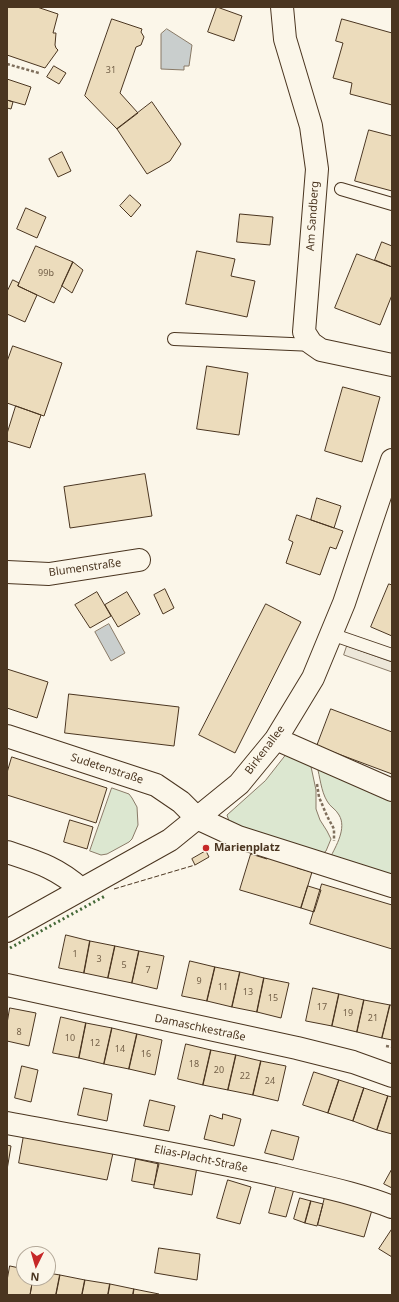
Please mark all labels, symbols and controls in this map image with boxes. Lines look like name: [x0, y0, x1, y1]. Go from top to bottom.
house number: 31: [106, 65, 116, 75]
street label: Am Sandberg: [304, 181, 322, 251]
house number: 99b: [38, 268, 54, 278]
street label: Blumenstraße: [48, 556, 122, 580]
street label: Birkenallee: [242, 723, 288, 777]
street label: Sudetenstraße: [69, 751, 145, 787]
place label: Marienplatz: [214, 841, 280, 855]
marker: Marienplatz: [201, 843, 211, 853]
house number: 1: [72, 949, 78, 959]
house number: 3: [96, 954, 102, 964]
house number: 5: [121, 960, 127, 970]
house number: 7: [145, 965, 151, 975]
house number: 9: [196, 976, 202, 986]
house number: 11: [218, 982, 228, 992]
house number: 13: [243, 987, 253, 997]
house number: 15: [268, 993, 278, 1003]
house number: 17: [317, 1002, 327, 1012]
house number: 19: [343, 1008, 353, 1018]
street label: Damaschkestraße: [153, 1012, 247, 1044]
house number: 21: [368, 1013, 378, 1023]
house number: 8: [16, 1027, 22, 1037]
house number: 10: [65, 1033, 75, 1043]
house number: 12: [90, 1038, 100, 1048]
house number: 14: [115, 1044, 125, 1054]
house number: 16: [141, 1049, 151, 1059]
house number: 18: [189, 1059, 199, 1069]
house number: 20: [214, 1065, 224, 1075]
house number: 22: [240, 1071, 250, 1081]
house number: 24: [265, 1076, 275, 1086]
street label: Elias-Placht-Straße: [153, 1143, 249, 1175]
north arrow: [16, 1246, 56, 1286]
text: N: [30, 1270, 40, 1285]

